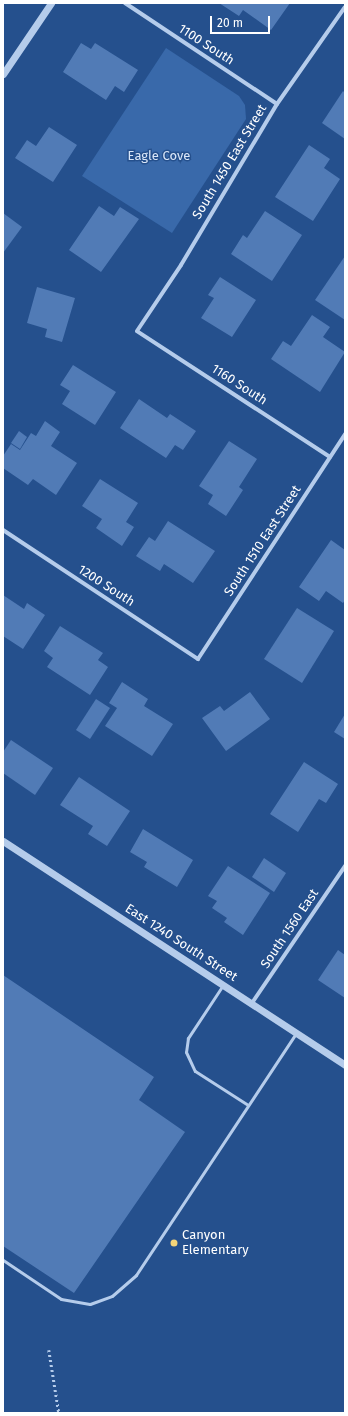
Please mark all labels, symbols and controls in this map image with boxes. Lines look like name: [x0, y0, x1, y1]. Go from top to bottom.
scale bar: [212, 8, 272, 34]
text: 20 m: [217, 16, 243, 30]
street label: 1100 South: [175, 21, 237, 69]
street label: South 1450 East Street: [190, 102, 270, 222]
park label: Eagle Cove: [128, 148, 190, 164]
street label: 1160 South: [208, 361, 270, 409]
street label: South 1510 East Street: [221, 483, 305, 599]
street label: 1200 South: [75, 562, 137, 610]
street label: South 1560 East: [258, 886, 322, 972]
street label: East 1240 South Street: [122, 901, 240, 985]
place label: Canyon Elementary: [182, 1228, 249, 1259]
marker: Canyon Elementary: [169, 1238, 179, 1248]

